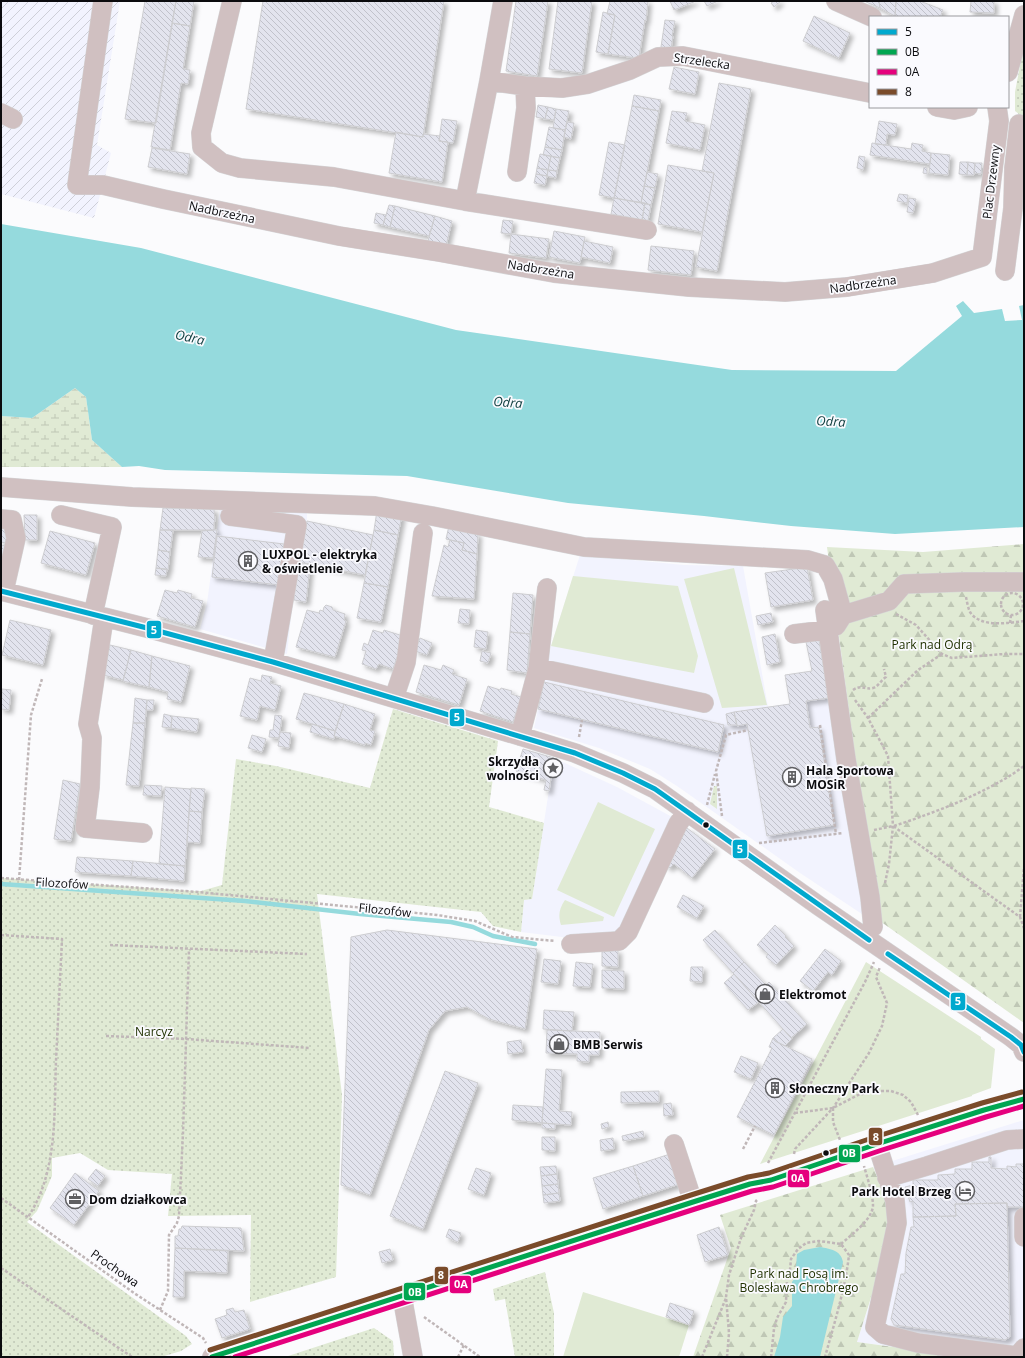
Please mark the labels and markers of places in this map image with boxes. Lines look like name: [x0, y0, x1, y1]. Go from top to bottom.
place label: LUXPOL - elektryka & oświetlenie: [262, 546, 377, 577]
building icon: LUXPOL - elektryka & oświetlenie: [237, 550, 259, 572]
place label: Skrzydła wolności: [487, 753, 539, 784]
place icon: Skrzydła wolności: [542, 757, 564, 779]
place label: Hala Sportowa MOSiR: [806, 762, 894, 793]
building icon: Hala Sportowa MOSiR: [781, 766, 803, 788]
unlabelled marker: [701, 820, 711, 830]
shop icon: Elektromot: [754, 983, 776, 1005]
place label: Elektromot: [779, 986, 846, 1003]
shop icon: BMB Serwis: [548, 1033, 570, 1055]
place label: BMB Serwis: [573, 1036, 643, 1053]
building icon: Słoneczny Park: [764, 1077, 786, 1099]
place label: Słoneczny Park: [789, 1080, 880, 1097]
unlabelled marker: [821, 1148, 831, 1158]
hotel icon: Park Hotel Brzeg: [954, 1180, 976, 1202]
place label: Park Hotel Brzeg: [851, 1183, 951, 1200]
office icon: Dom działkowca: [64, 1188, 86, 1210]
place label: Dom działkowca: [89, 1191, 187, 1208]

